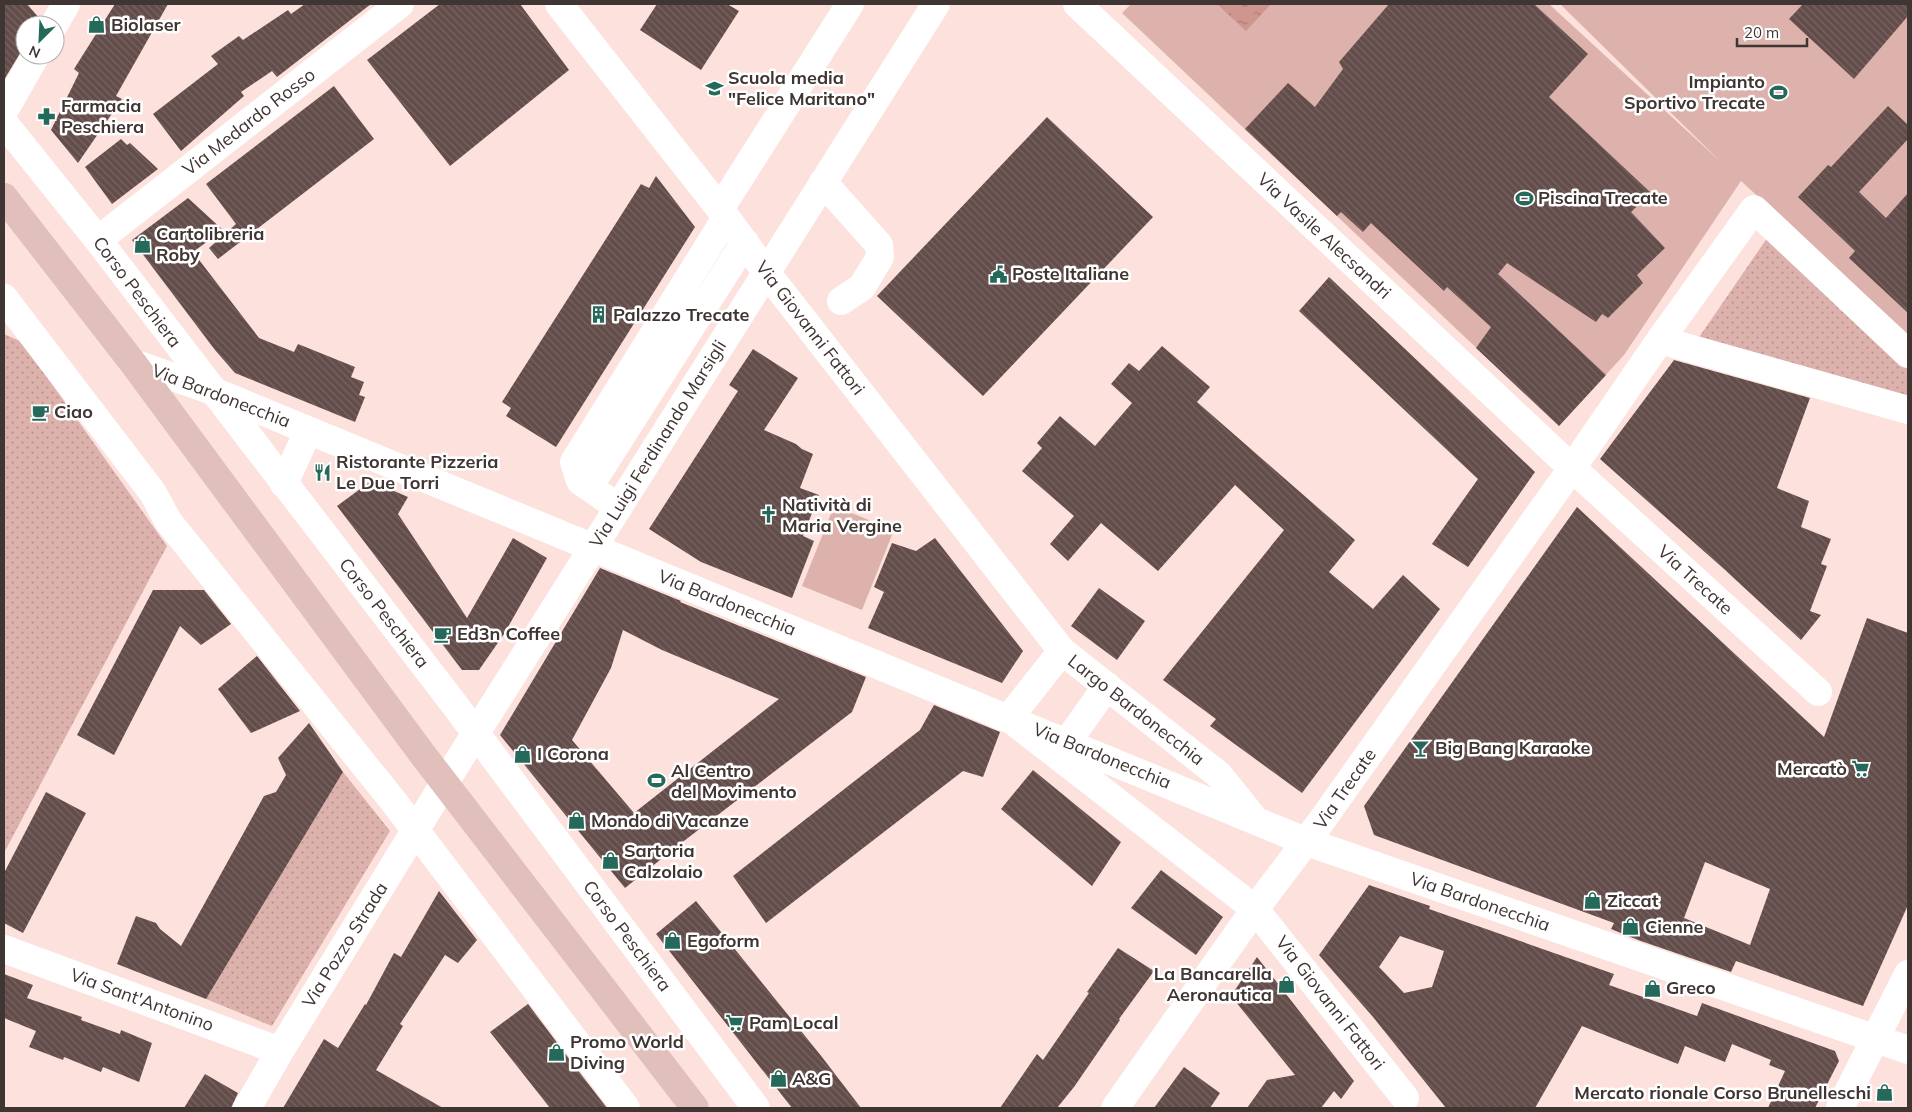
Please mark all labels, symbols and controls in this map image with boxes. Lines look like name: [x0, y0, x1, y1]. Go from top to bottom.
place label: Biolaser: [111, 13, 182, 36]
north arrow: [15, 15, 65, 65]
shop icon: Biolaser: [87, 15, 107, 35]
scale bar: [1737, 15, 1807, 47]
text: 20 m: [1744, 23, 1779, 42]
text: N: [26, 42, 43, 62]
street label: Via Medardo Rosso: [178, 63, 320, 181]
place label: Scuola media "Felice Maritano": [728, 66, 875, 110]
place label: Impianto Sportivo Trecate: [1624, 70, 1765, 114]
school or university icon: Scuola media "Felice Maritano": [704, 78, 724, 98]
sports icon: Impianto Sportivo Trecate: [1769, 82, 1789, 102]
place label: Farmacia Peschiera: [61, 94, 144, 138]
pharmacy icon: Farmacia Peschiera: [37, 106, 57, 126]
street label: Via Vasile Alecsandri: [1253, 168, 1396, 304]
place label: Piscina Trecate: [1538, 186, 1668, 209]
sports icon: Piscina Trecate: [1514, 188, 1534, 208]
place label: Cartolibreria Roby: [156, 222, 264, 266]
street label: Corso Peschiera: [88, 232, 187, 352]
shop icon: Cartolibreria Roby: [132, 234, 152, 254]
street label: Via Giovanni Fattori: [751, 256, 870, 399]
place label: Poste Italiane: [1012, 262, 1129, 285]
public building icon: Poste Italiane: [988, 264, 1008, 284]
place label: Palazzo Trecate: [613, 303, 749, 326]
building icon: Palazzo Trecate: [589, 305, 609, 325]
street label: Via Luigi Ferdinando Marsigli: [584, 336, 731, 552]
street label: Via Bardonecchia: [149, 359, 294, 433]
place label: Ciao: [54, 400, 93, 423]
cafe icon: Ciao: [30, 402, 50, 422]
place label: Ristorante Pizzeria Le Due Torri: [336, 450, 498, 494]
restaurant icon: Ristorante Pizzeria Le Due Torri: [312, 462, 332, 482]
place label: Natività di Maria Vergine: [782, 493, 902, 537]
church icon: Natività di Maria Vergine: [758, 505, 778, 525]
street label: Via Trecate: [1653, 540, 1738, 620]
street label: Corso Peschiera: [334, 553, 434, 672]
street label: Via Bardonecchia: [655, 564, 799, 641]
place label: Ed3n Coffee: [457, 622, 560, 645]
cafe icon: Ed3n Coffee: [433, 624, 453, 644]
street label: Largo Bardonecchia: [1063, 649, 1209, 770]
street label: Via Bardonecchia: [1030, 717, 1174, 794]
place label: Big Bang Karaoke: [1435, 736, 1591, 759]
bar icon: Big Bang Karaoke: [1411, 738, 1431, 758]
place label: I Corona: [537, 742, 609, 765]
shop icon: I Corona: [513, 744, 533, 764]
street label: Via Trecate: [1308, 744, 1381, 834]
place label: Mercatò: [1777, 757, 1847, 780]
place label: Al Centro del Movimento: [671, 759, 797, 803]
supermarket icon: Mercatò: [1851, 759, 1871, 779]
sports icon: Al Centro del Movimento: [647, 771, 667, 791]
place label: Mondo di Vacanze: [591, 809, 749, 832]
shop icon: Mondo di Vacanze: [567, 811, 587, 831]
place label: Sartoria Calzolaio: [624, 839, 703, 883]
shop icon: Sartoria Calzolaio: [600, 851, 620, 871]
street label: Via Bardonecchia: [1407, 867, 1553, 936]
street label: Corso Peschiera: [578, 876, 677, 996]
street label: Via Pozzo Strada: [297, 878, 392, 1012]
place label: Ziccat: [1607, 889, 1659, 912]
shop icon: Ziccat: [1583, 891, 1603, 911]
place label: Cienne: [1645, 915, 1704, 938]
shop icon: Cienne: [1621, 917, 1641, 937]
place label: Egoform: [687, 929, 760, 952]
shop icon: Egoform: [663, 931, 683, 951]
street label: Via Giovanni Fattori: [1271, 931, 1390, 1074]
place label: La Bancarella Aeronautica: [1154, 962, 1272, 1006]
street label: Via Sant'Antonino: [67, 963, 217, 1036]
shop icon: La Bancarella Aeronautica: [1276, 974, 1296, 994]
place label: Greco: [1666, 976, 1716, 999]
shop icon: Greco: [1642, 978, 1662, 998]
place label: Pam Local: [749, 1011, 838, 1034]
supermarket icon: Pam Local: [725, 1013, 745, 1033]
place label: Promo World Diving: [570, 1030, 684, 1074]
shop icon: Promo World Diving: [546, 1042, 566, 1062]
place label: A&G: [792, 1067, 831, 1090]
shop icon: A&G: [768, 1069, 788, 1089]
place label: Mercato rionale Corso Brunelleschi: [1574, 1081, 1871, 1104]
shop icon: Mercato rionale Corso Brunelleschi: [1875, 1083, 1895, 1103]

